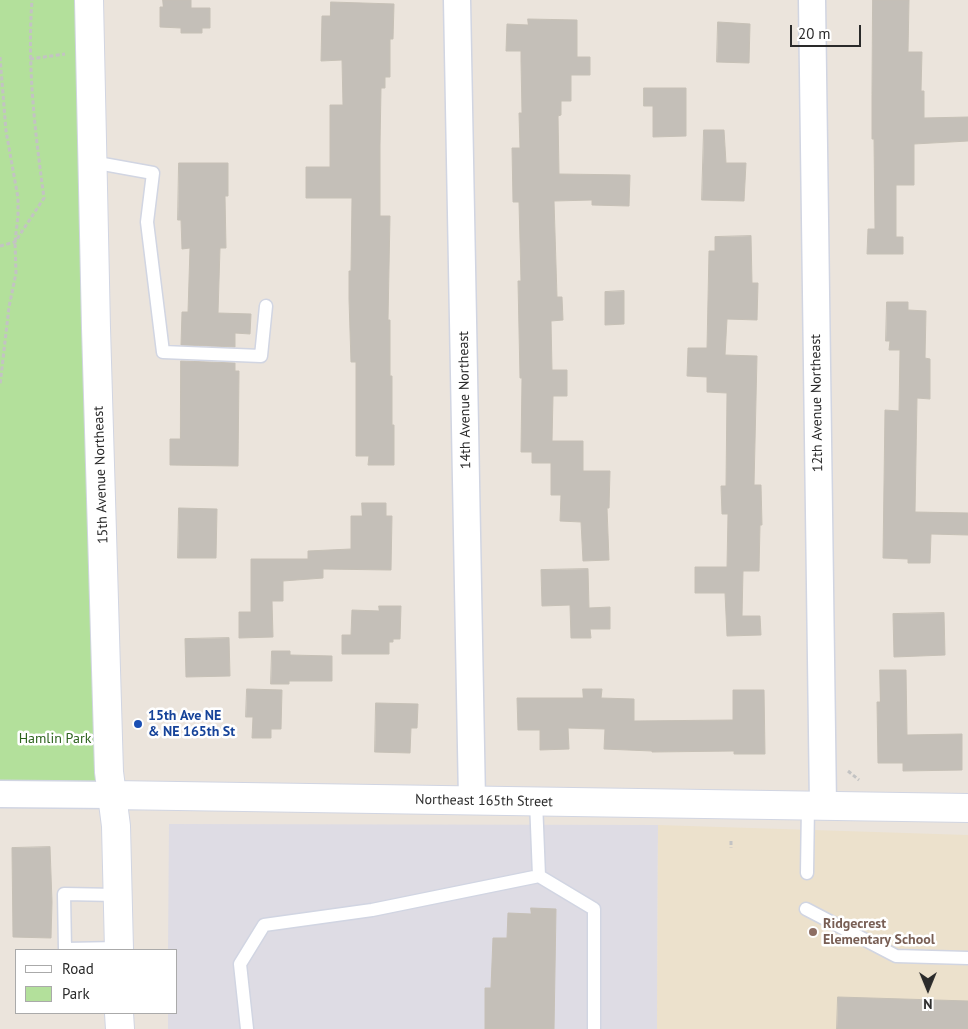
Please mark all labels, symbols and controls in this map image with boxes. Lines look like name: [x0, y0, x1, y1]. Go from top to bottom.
scale bar: [793, 15, 864, 47]
text: 20 m: [798, 24, 831, 43]
street label: 14th Avenue Northeast: [455, 331, 475, 469]
street label: 12th Avenue Northeast: [807, 334, 827, 472]
street label: 15th Avenue Northeast: [90, 406, 112, 544]
place label: 15th Ave NE & NE 165th St: [148, 708, 235, 740]
marker: 15th Ave NE & NE 165th St: [132, 718, 144, 730]
park label: Hamlin Park: [19, 731, 91, 747]
street label: Northeast 165th Street: [415, 791, 553, 811]
place label: Ridgecrest Elementary School: [823, 916, 935, 949]
marker: Ridgecrest Elementary School: [807, 926, 819, 938]
legend: [15, 949, 178, 1014]
text: Road: [62, 959, 94, 978]
north arrow: [903, 964, 953, 1014]
text: Park: [62, 984, 90, 1003]
text: N: [923, 995, 933, 1013]

